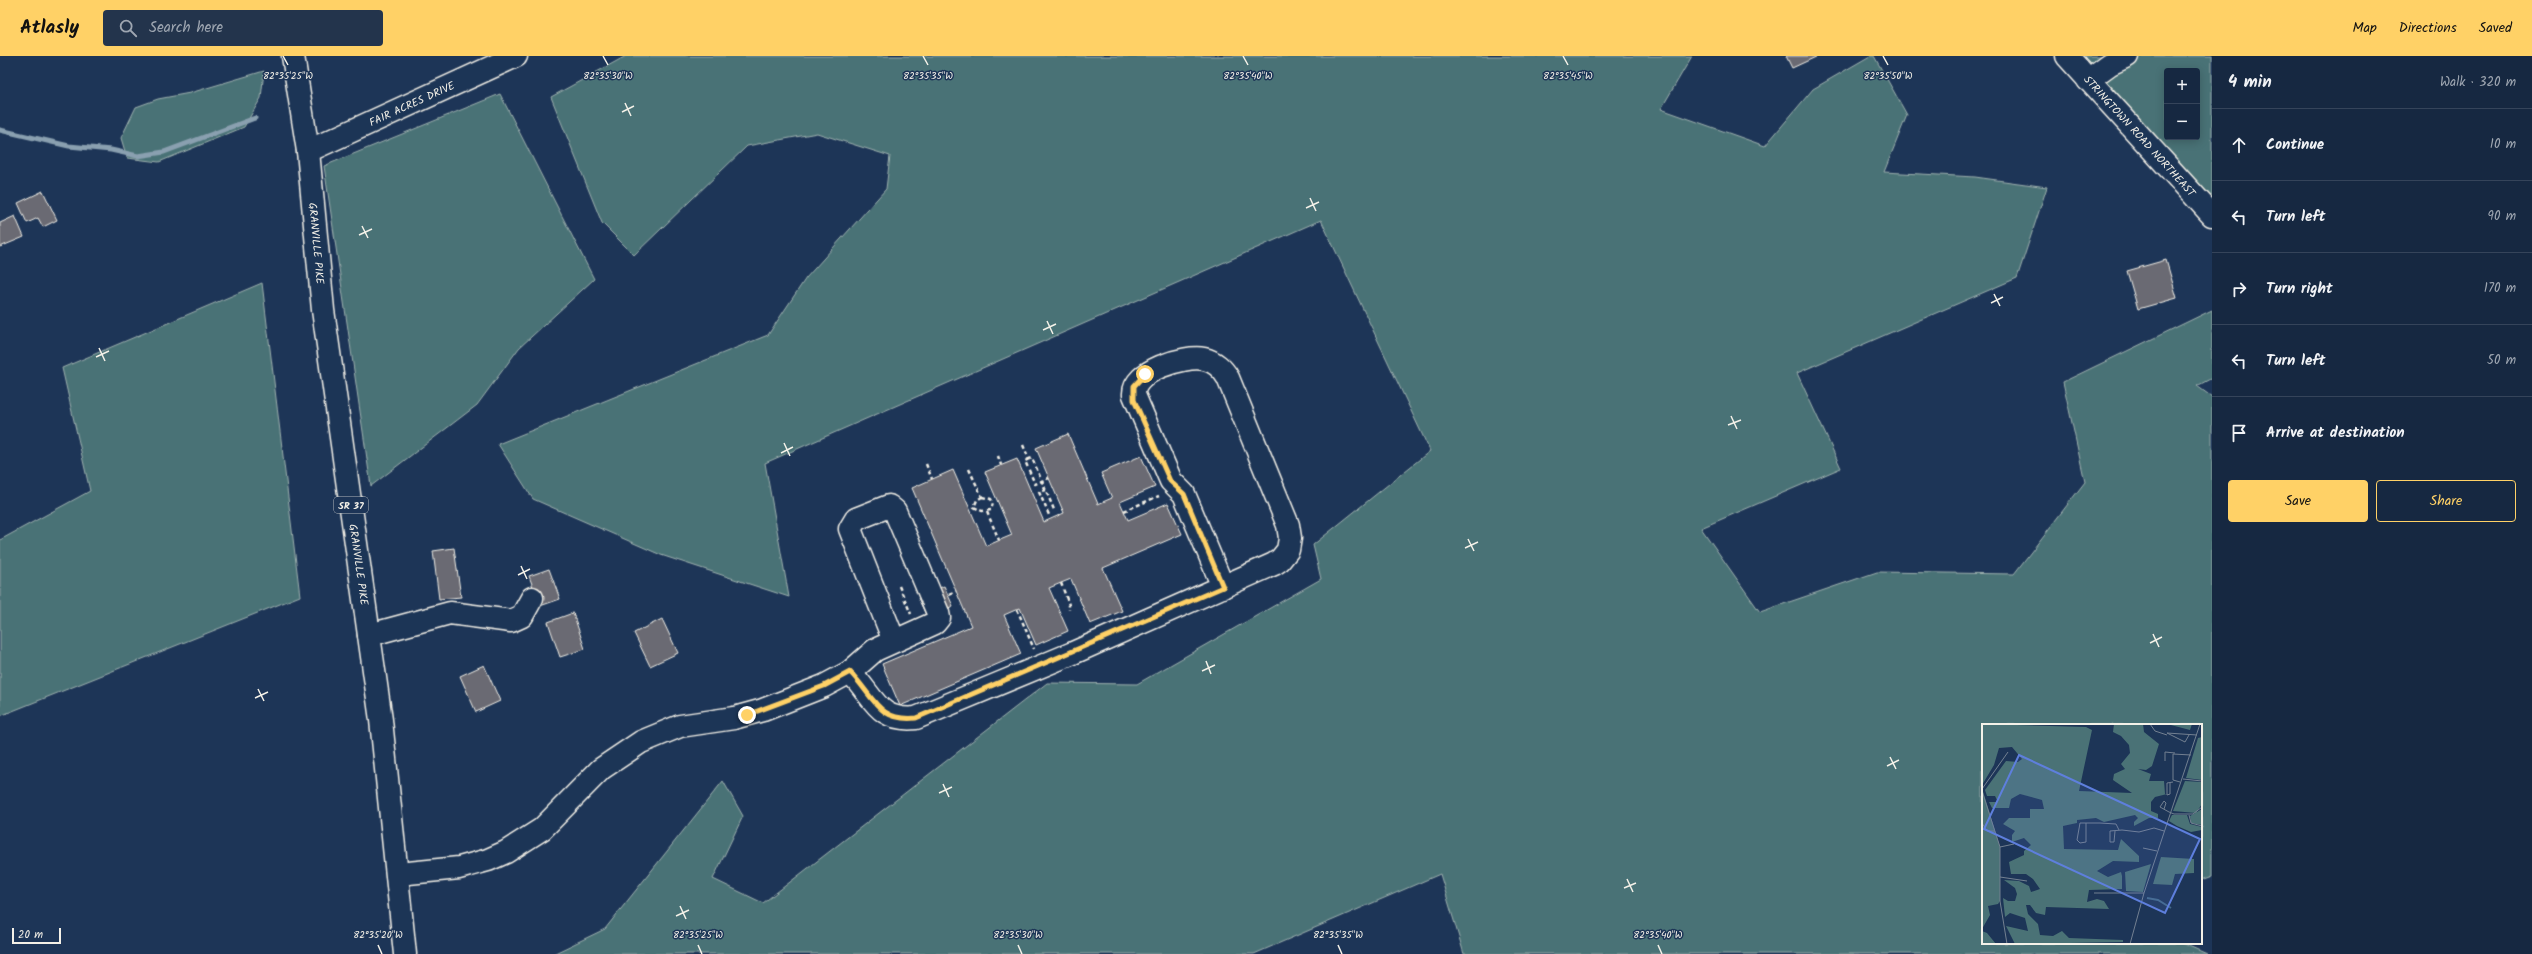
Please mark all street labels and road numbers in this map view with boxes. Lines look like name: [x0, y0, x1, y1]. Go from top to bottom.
street label: STRINGTOWN ROAD NORTHEAST: [2079, 72, 2200, 202]
street label: FAIR ACRES DRIVE: [366, 77, 458, 132]
street label: GRANVILLE PIKE: [303, 202, 329, 286]
road number: SR 37: [334, 497, 368, 513]
street label: GRANVILLE PIKE: [343, 523, 373, 607]

